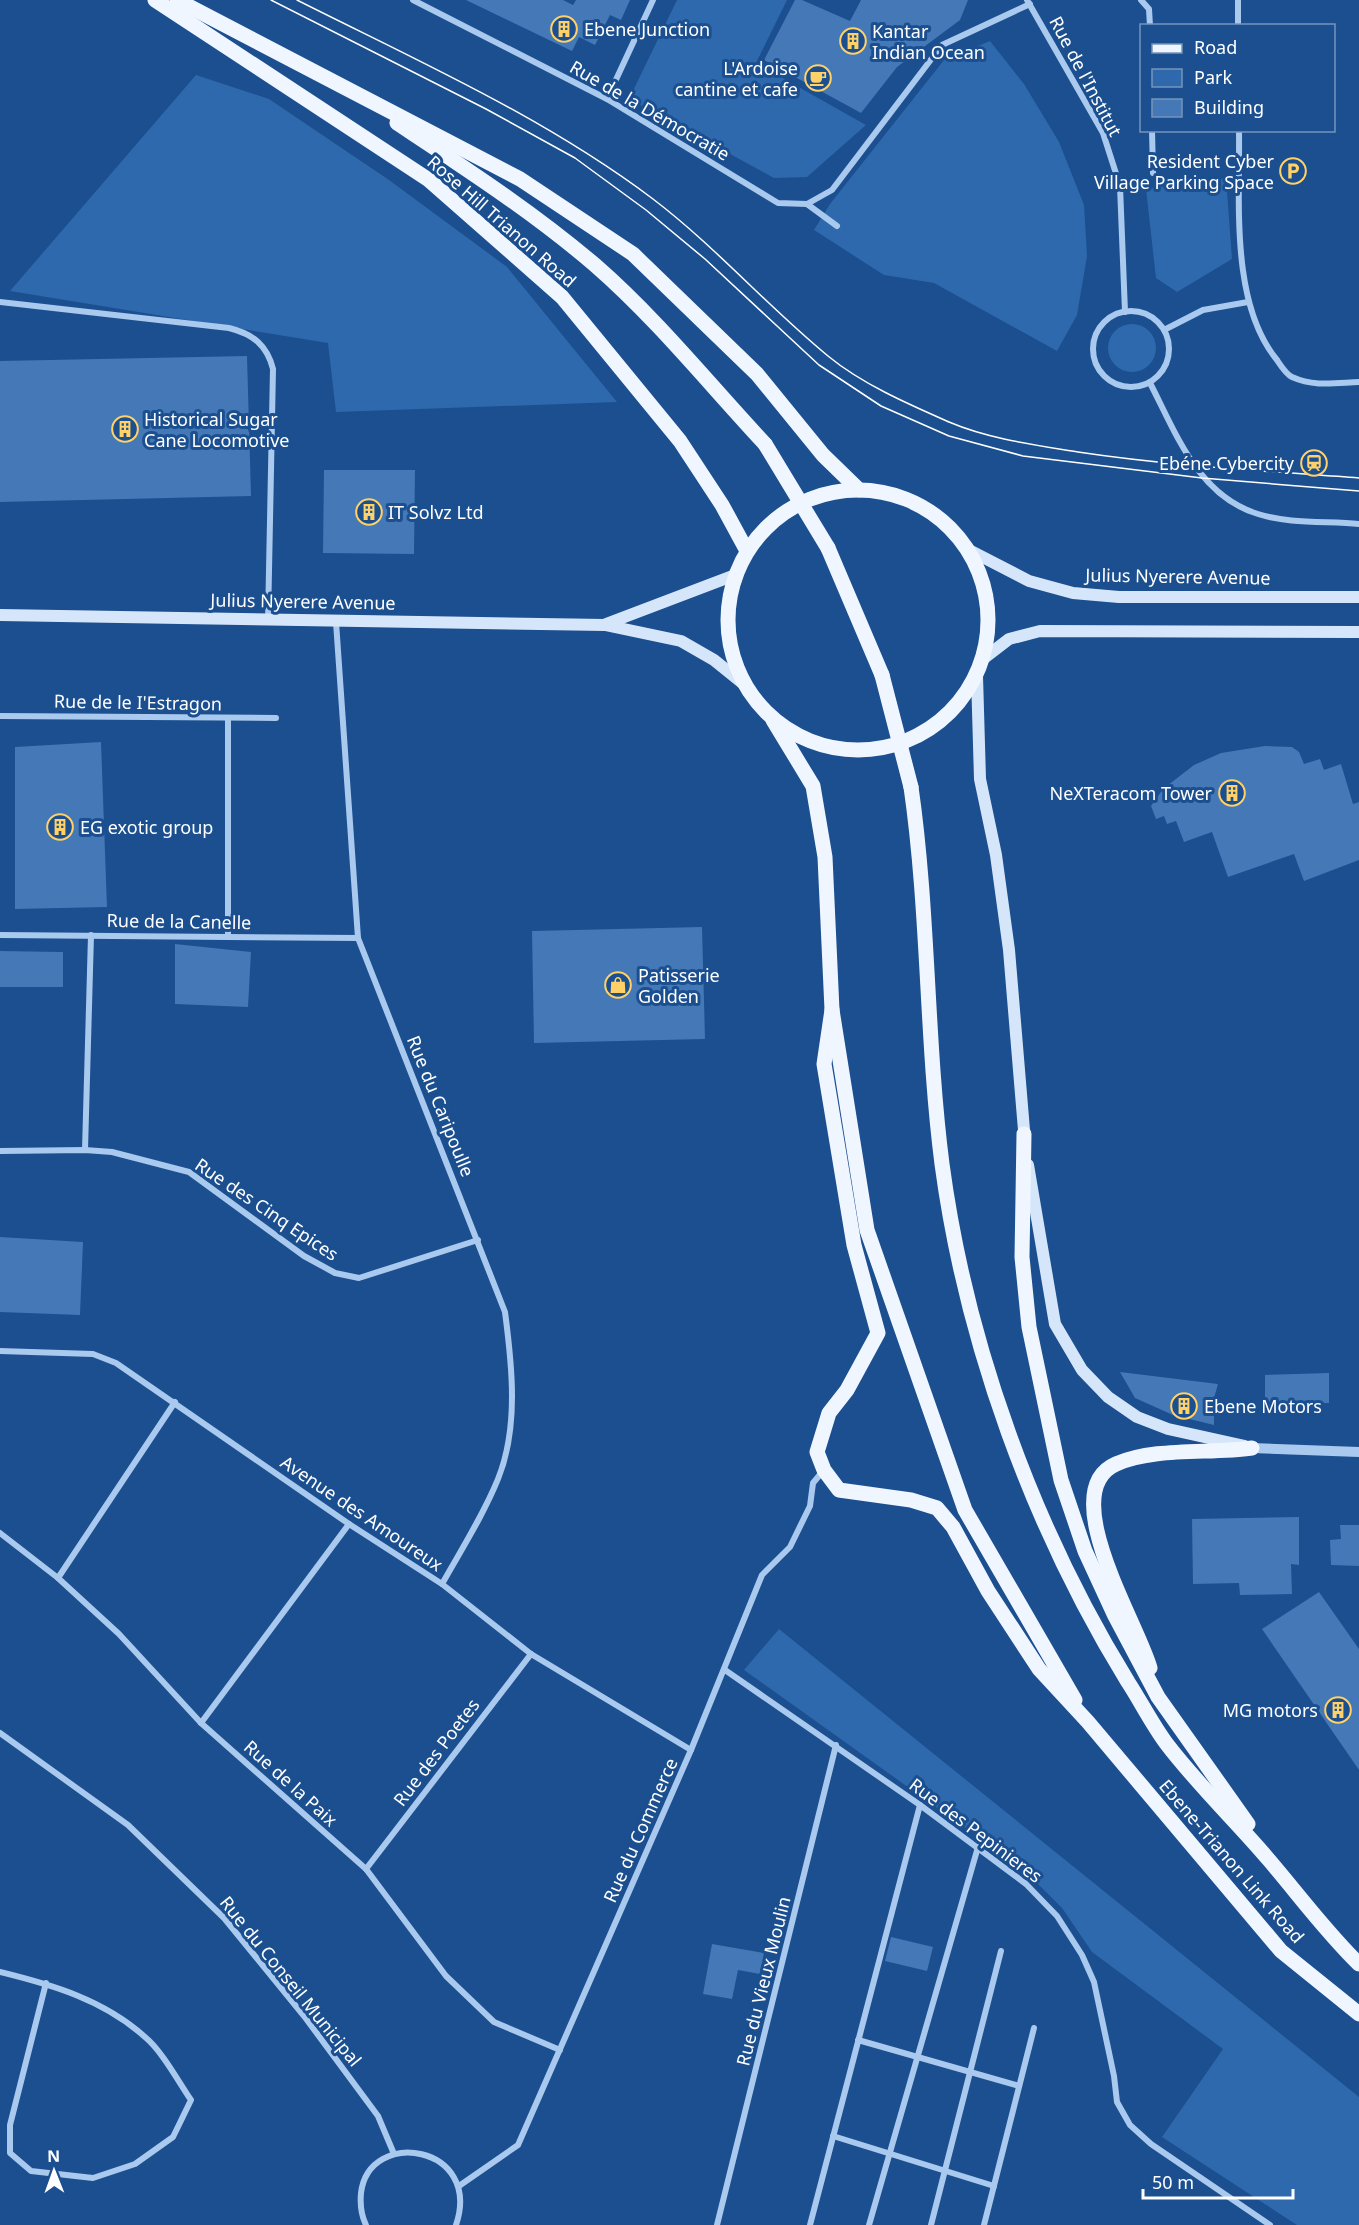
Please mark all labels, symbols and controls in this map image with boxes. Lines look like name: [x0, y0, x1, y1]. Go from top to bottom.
street label: Rue de l'Institut: [1044, 12, 1128, 141]
building icon: Ebene Junction: [549, 14, 579, 44]
place label: Ebene Junction: [584, 17, 710, 41]
place label: Kantar Indian Ocean: [872, 19, 985, 64]
legend: [1140, 24, 1335, 132]
building icon: Kantar Indian Ocean: [838, 26, 868, 56]
text: Road: [1194, 35, 1237, 59]
street label: Rue de la Démocratie: [566, 54, 734, 166]
place label: L'Ardoise cantine et cafe: [675, 56, 798, 101]
cafe icon: L'Ardoise cantine et cafe: [803, 63, 833, 93]
text: Park: [1194, 65, 1232, 89]
text: Building: [1194, 95, 1264, 119]
place label: Resident Cyber Village Parking Space: [1094, 149, 1275, 194]
street label: Rose Hill Trianon Road: [422, 150, 582, 292]
parking icon: Resident Cyber Village Parking Space: [1278, 156, 1308, 186]
place label: Historical Sugar Cane Locomotive: [144, 407, 289, 452]
building icon: Historical Sugar Cane Locomotive: [110, 414, 140, 444]
station icon: Ebéne Cybercity: [1299, 448, 1329, 478]
place label: Ebéne Cybercity: [1159, 451, 1295, 475]
building icon: IT Solvz Ltd: [354, 497, 384, 527]
place label: IT Solvz Ltd: [388, 500, 484, 524]
street label: Julius Nyerere Avenue: [1083, 562, 1271, 590]
street label: Julius Nyerere Avenue: [208, 587, 396, 615]
street label: Rue de le I'Estragon: [54, 689, 222, 715]
building icon: NeXTeracom Tower: [1217, 778, 1247, 808]
place label: NeXTeracom Tower: [1049, 781, 1213, 805]
building icon: EG exotic group: [45, 812, 75, 842]
place label: EG exotic group: [80, 815, 213, 839]
street label: Rue de la Canelle: [106, 908, 252, 934]
place label: Patisserie Golden: [638, 963, 720, 1008]
shop icon: Patisserie Golden: [603, 970, 633, 1000]
street label: Rue du Caripoulle: [402, 1032, 480, 1180]
street label: Rue des Cinq Epices: [191, 1152, 343, 1266]
building icon: Ebene Motors: [1169, 1391, 1199, 1421]
place label: Ebene Motors: [1204, 1394, 1322, 1418]
street label: Avenue des Amoureux: [276, 1450, 448, 1577]
street label: Rue des Poetes: [388, 1693, 484, 1811]
building icon: MG motors: [1323, 1695, 1353, 1725]
place label: MG motors: [1223, 1698, 1318, 1722]
street label: Rue de la Paix: [239, 1735, 343, 1832]
street label: Rue du Commerce: [597, 1754, 683, 1906]
street label: Rue des Pepinieres: [905, 1772, 1047, 1888]
street label: Ebene-Trianon Link Road: [1154, 1774, 1310, 1948]
street label: Rue du Conseil Municipal: [215, 1891, 367, 2071]
street label: Rue du Vieux Moulin: [730, 1894, 796, 2068]
north arrow: [24, 2141, 84, 2201]
text: N: [47, 2145, 60, 2167]
scale bar: [1143, 2162, 1293, 2200]
text: 50 m: [1152, 2170, 1194, 2194]

